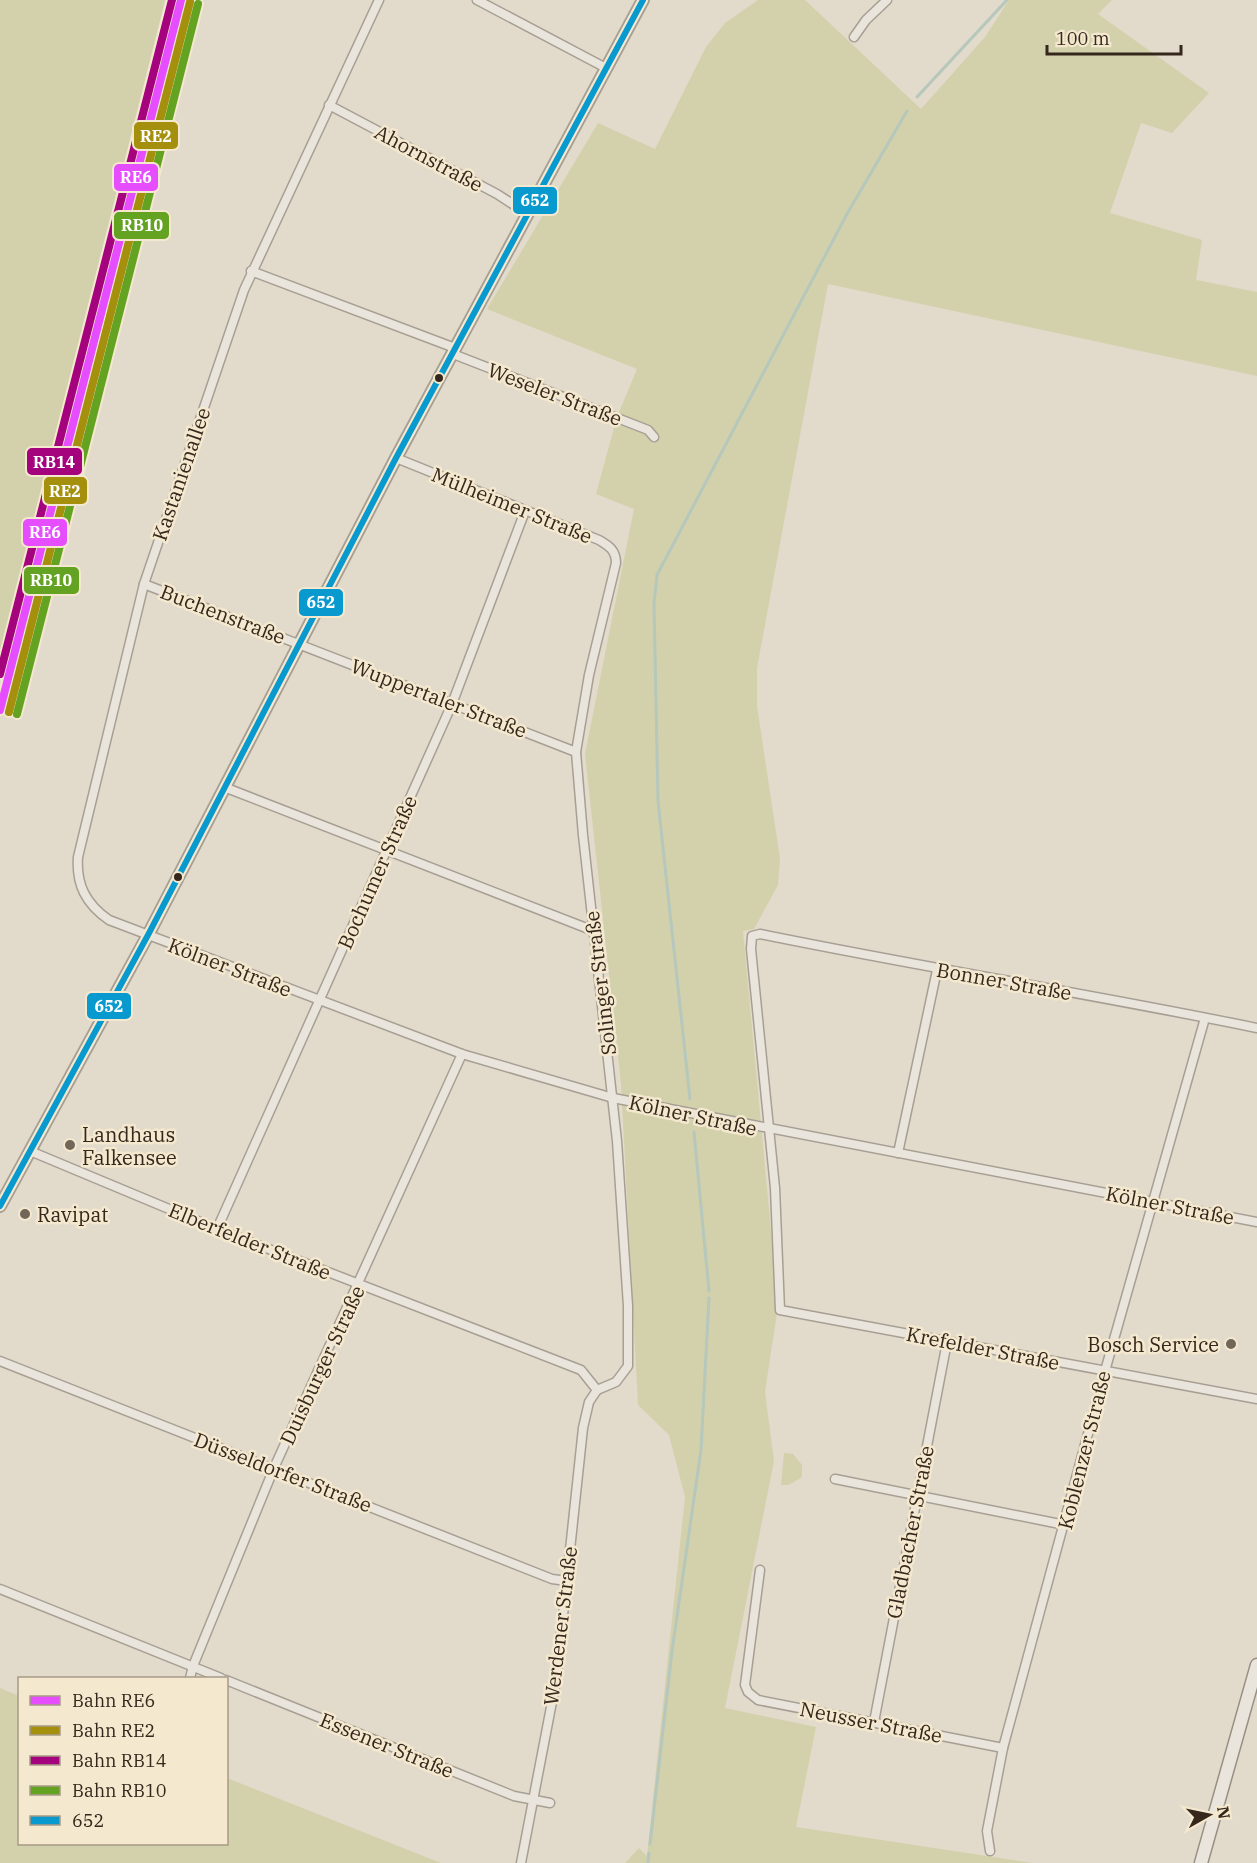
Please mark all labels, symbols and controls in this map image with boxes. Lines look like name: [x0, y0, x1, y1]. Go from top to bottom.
scale bar: [1047, 18, 1180, 56]
text: 100 m: [1056, 27, 1110, 50]
street label: Ahornstraße: [370, 118, 488, 198]
line badge: RE2: [133, 121, 179, 150]
text: RE2: [140, 126, 172, 146]
line badge: RE6: [113, 163, 159, 192]
text: RE6: [120, 167, 152, 187]
line badge: 652: [512, 186, 558, 215]
text: 652: [521, 190, 549, 210]
line badge: RB10: [113, 211, 170, 240]
text: RB10: [121, 215, 164, 235]
street label: Weseler Straße: [484, 356, 626, 432]
unlabelled marker: [433, 372, 445, 384]
street label: Kastanienallee: [146, 404, 216, 544]
line badge: RB14: [26, 447, 83, 476]
text: RB14: [33, 452, 76, 472]
street label: Mülheimer Straße: [428, 461, 596, 549]
line badge: RE2: [43, 476, 88, 505]
text: RE2: [49, 481, 81, 501]
line badge: RE6: [22, 518, 68, 547]
text: RE6: [29, 522, 61, 542]
line badge: RB10: [23, 566, 80, 595]
text: RB10: [30, 570, 73, 590]
street label: Buchenstraße: [157, 578, 289, 650]
line badge: 652: [298, 588, 344, 617]
text: 652: [307, 592, 335, 612]
street label: Wuppertaler Straße: [347, 652, 531, 744]
street label: Bochumer Straße: [331, 791, 423, 953]
unlabelled marker: [172, 871, 184, 883]
street label: Solinger Straße: [578, 909, 622, 1057]
street label: Kölner Straße: [164, 931, 296, 1003]
street label: Bonner Straße: [934, 956, 1074, 1006]
line badge: 652: [86, 992, 132, 1020]
text: 652: [95, 996, 123, 1016]
street label: Kölner Straße: [627, 1088, 759, 1142]
place label: Landhaus Falkensee: [82, 1121, 177, 1171]
marker: Landhaus Falkensee: [63, 1138, 77, 1152]
street label: Kölner Straße: [1104, 1179, 1236, 1231]
street label: Elberfelder Straße: [165, 1196, 335, 1286]
place label: Ravipat: [37, 1201, 108, 1228]
marker: Ravipat: [18, 1207, 32, 1221]
street label: Duisburger Straße: [273, 1281, 371, 1449]
street label: Krefelder Straße: [904, 1320, 1062, 1376]
place label: Bosch Service: [1087, 1331, 1219, 1358]
marker: Bosch Service: [1224, 1337, 1238, 1351]
street label: Koblenzer Straße: [1051, 1368, 1117, 1532]
street label: Düsseldorfer Straße: [190, 1426, 376, 1518]
street label: Gladbacher Straße: [880, 1443, 940, 1621]
street label: Werdener Straße: [537, 1545, 583, 1707]
legend: [18, 1677, 228, 1845]
text: Bahn RE6: [72, 1689, 155, 1712]
street label: Neusser Straße: [798, 1695, 944, 1749]
street label: Essener Straße: [316, 1706, 458, 1784]
text: Bahn RE2: [72, 1719, 155, 1742]
text: Bahn RB14: [72, 1749, 167, 1772]
text: Bahn RB10: [72, 1779, 167, 1802]
north arrow: [1179, 1785, 1239, 1845]
text: N: [1213, 1805, 1235, 1820]
text: 652: [72, 1809, 104, 1832]

